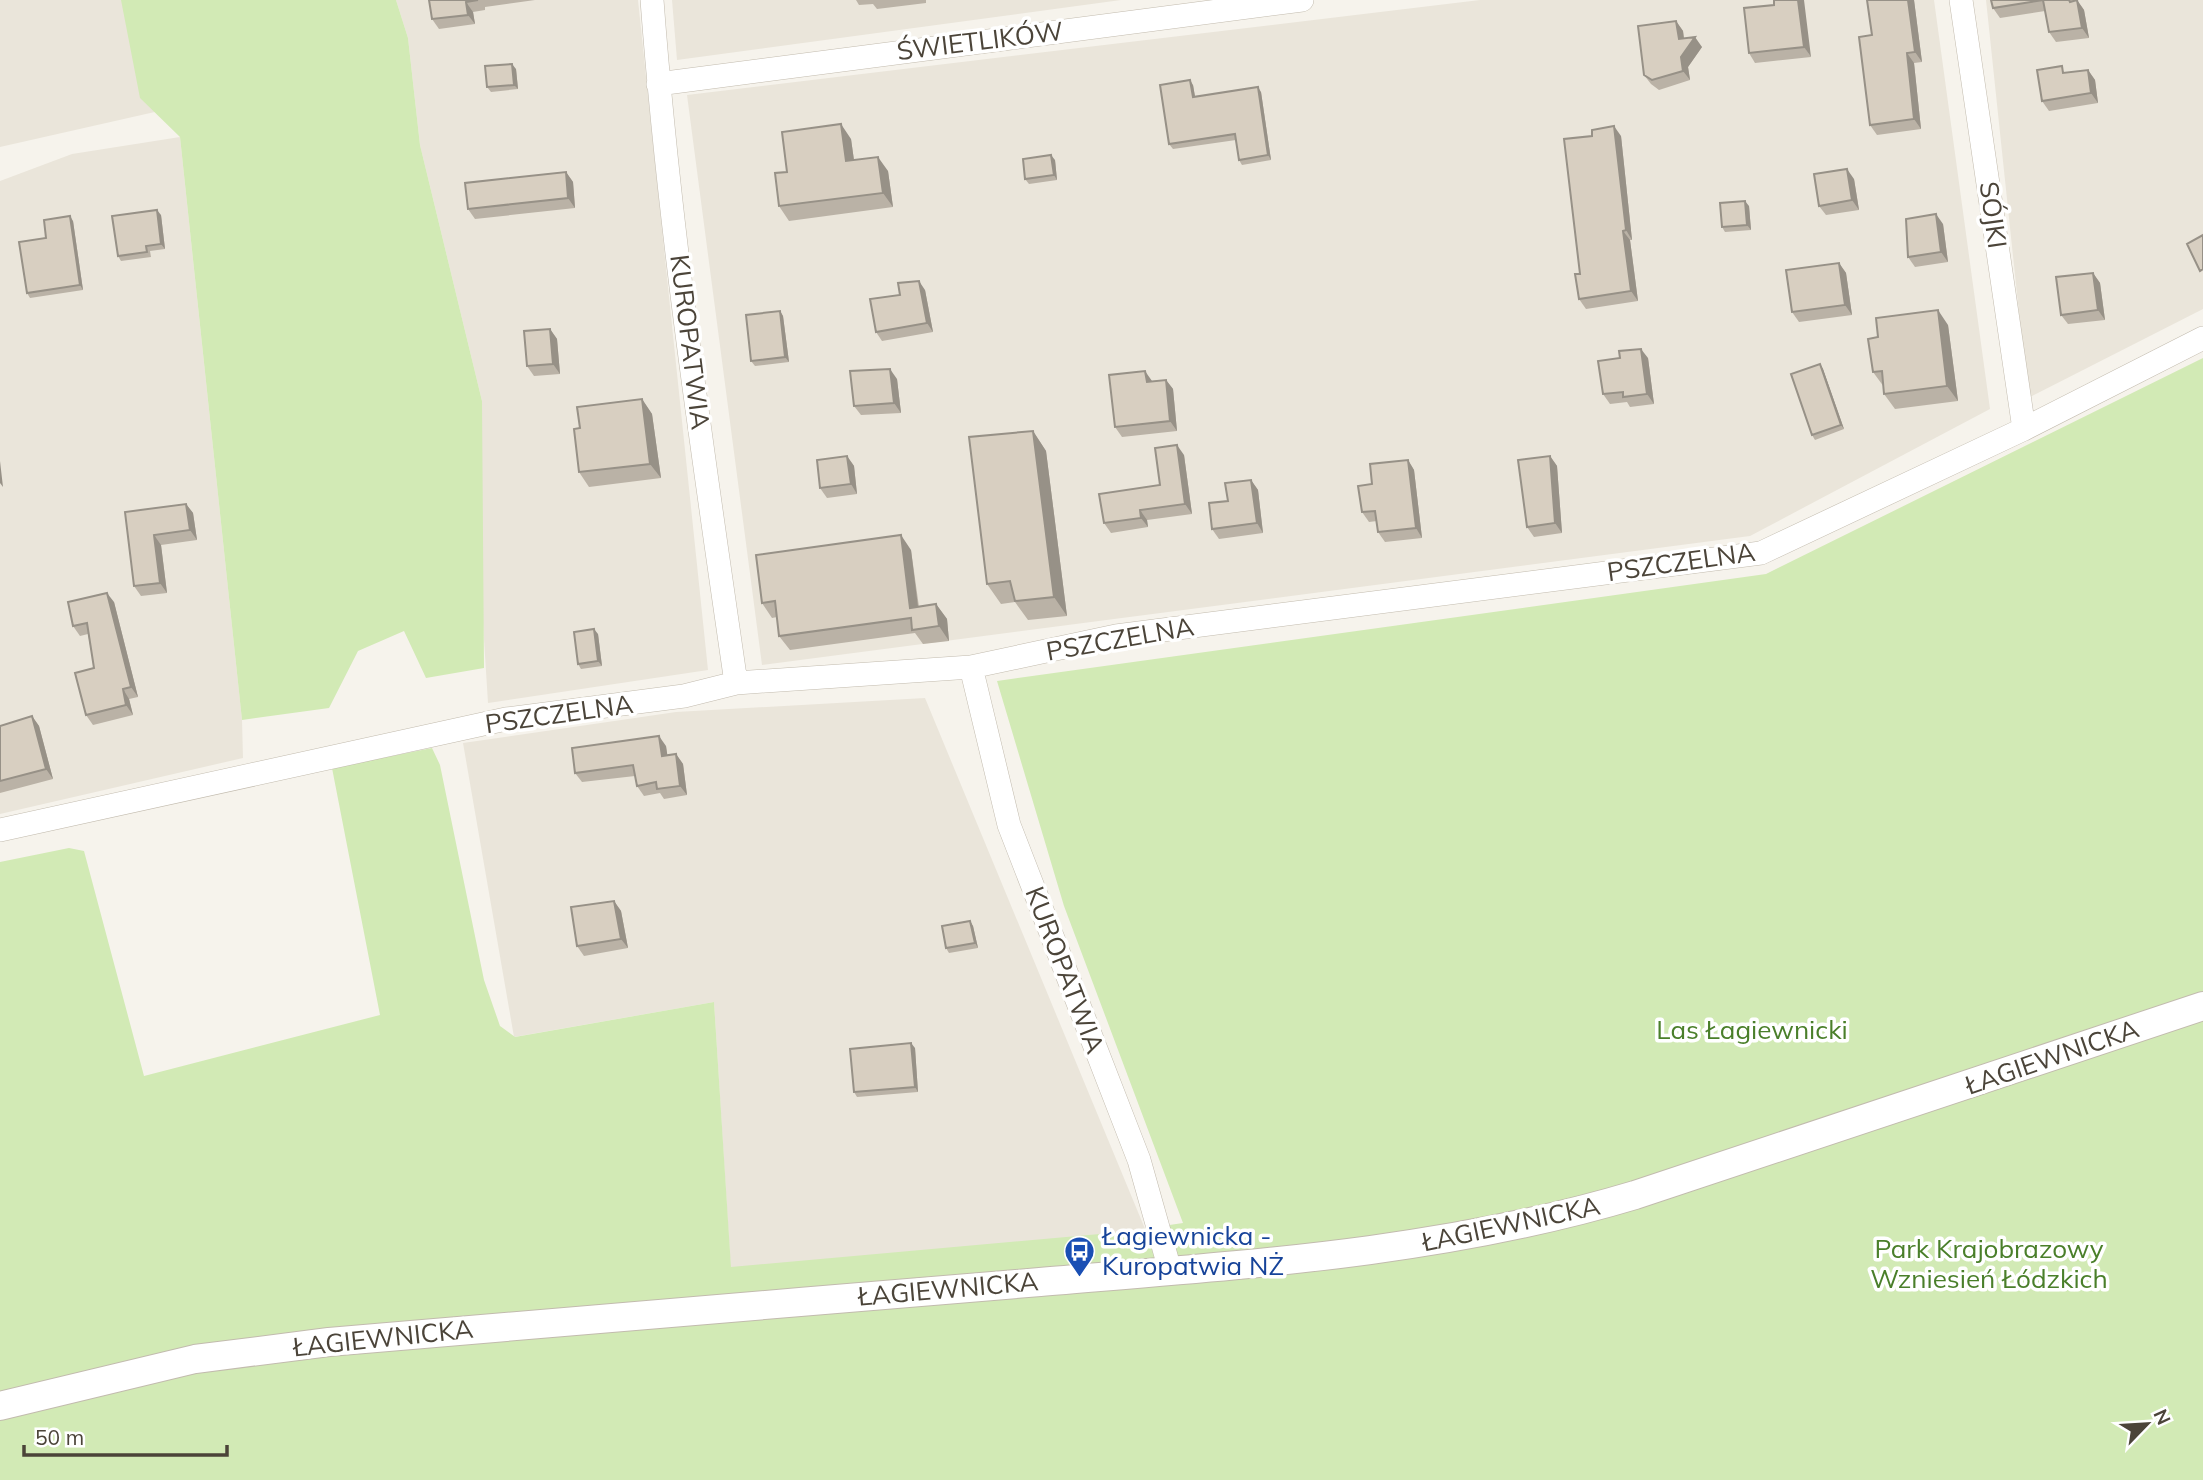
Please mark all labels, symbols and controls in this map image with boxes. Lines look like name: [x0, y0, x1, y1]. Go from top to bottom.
street label: ŚWIETLIKÓW: [895, 14, 1065, 67]
street label: SÓJKI: [1972, 179, 2015, 251]
street label: KUROPATWIA: [663, 253, 718, 431]
street label: PSZCZELNA: [1605, 535, 1757, 588]
street label: PSZCZELNA: [1044, 609, 1196, 668]
street label: PSZCZELNA: [483, 687, 635, 740]
street label: KUROPATWIA: [1019, 882, 1112, 1058]
street label: ŁAGIEWNICKA: [1960, 1011, 2143, 1102]
park label: Las Łagiewnicki: [1656, 1013, 1848, 1046]
street label: ŁAGIEWNICKA: [1418, 1189, 1603, 1259]
place label: Łagiewnicka - Kuropatwia NŻ: [1101, 1219, 1284, 1282]
park label: Park Krajobrazowy Wzniesień Łódzkich: [1870, 1232, 2108, 1295]
bus stop icon: Łagiewnicka - Kuropatwia NŻ: [1062, 1234, 1096, 1278]
street label: ŁAGIEWNICKA: [855, 1264, 1040, 1313]
street label: ŁAGIEWNICKA: [290, 1312, 475, 1363]
north arrow: [2112, 1389, 2182, 1459]
text: N: [2148, 1405, 2176, 1428]
scale bar: [24, 1414, 228, 1458]
text: 50 m: [35, 1424, 84, 1450]

